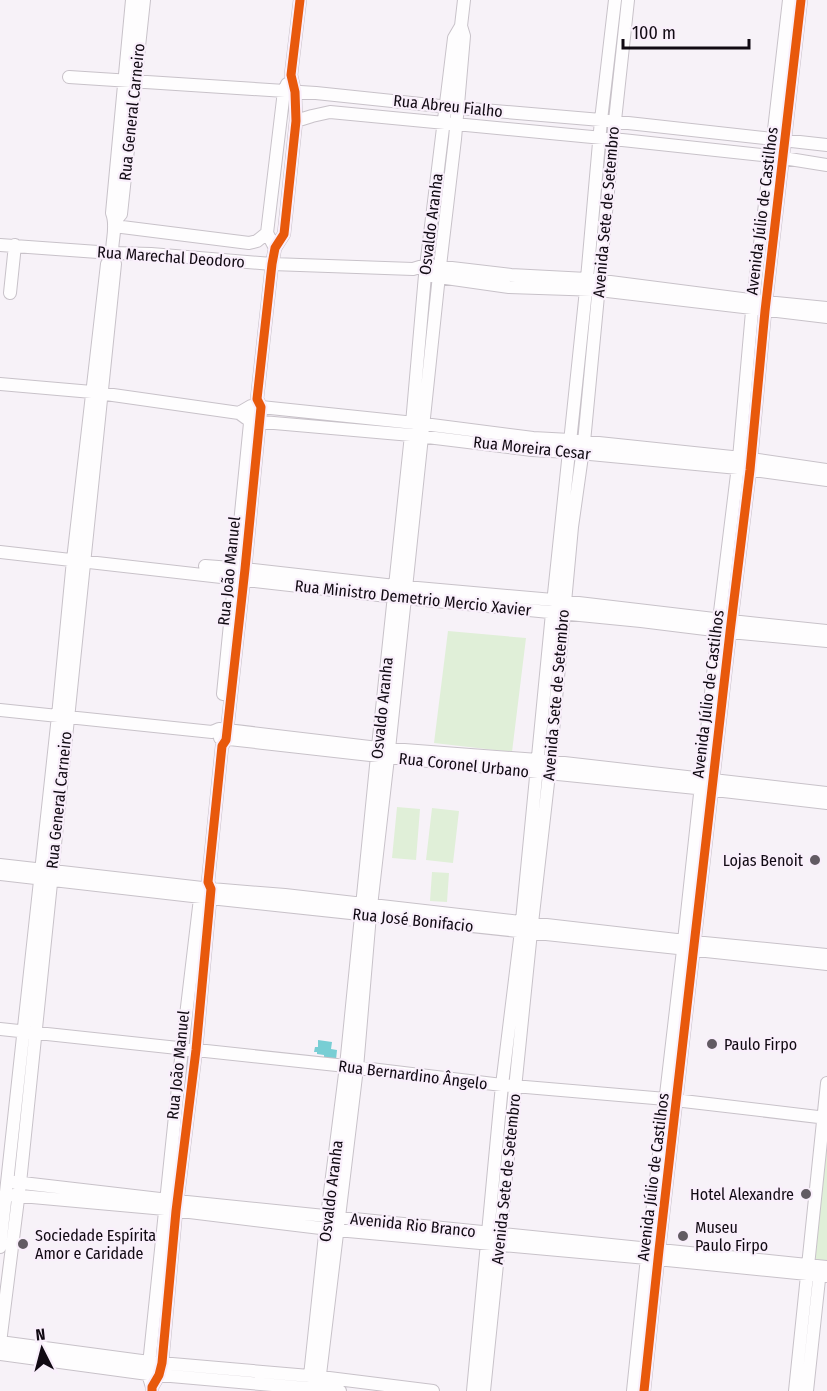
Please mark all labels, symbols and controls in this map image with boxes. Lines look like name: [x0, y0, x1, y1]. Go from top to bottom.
scale bar: [623, 12, 749, 50]
text: 100 m: [632, 22, 676, 44]
street label: Rua General Carneiro: [115, 42, 149, 182]
street label: Rua Abreu Fialho: [392, 91, 504, 121]
street label: Avenida Sete de Setembro: [589, 126, 623, 298]
street label: Avenida Júlio de Castilhos: [742, 126, 782, 296]
street label: Osvaldo Aranha: [415, 172, 447, 276]
street label: Rua Marechal Deodoro: [96, 242, 246, 272]
street label: Rua Moreira Cesar: [472, 432, 592, 464]
street label: Rua João Manuel: [214, 516, 244, 626]
street label: Rua Ministro Demetrio Mercio Xavier: [294, 576, 533, 620]
street label: Avenida Sete de Setembro: [539, 609, 573, 781]
street label: Avenida Júlio de Castilhos: [688, 609, 728, 779]
street label: Osvaldo Aranha: [367, 656, 397, 760]
street label: Rua General Carneiro: [42, 730, 76, 870]
street label: Rua Coronel Urbano: [398, 749, 530, 781]
place label: Lojas Benoit: [723, 851, 804, 870]
marker: Lojas Benoit: [808, 853, 822, 867]
street label: Rua José Bonifacio: [352, 904, 474, 936]
street label: Rua João Manuel: [163, 1010, 193, 1120]
place label: Paulo Firpo: [724, 1035, 797, 1054]
marker: Paulo Firpo: [705, 1037, 719, 1051]
street label: Rua Bernardino Ângelo: [337, 1056, 489, 1094]
street label: Avenida Júlio de Castilhos: [633, 1092, 673, 1262]
street label: Avenida Sete de Setembro: [488, 1093, 524, 1265]
street label: Osvaldo Aranha: [315, 1139, 347, 1243]
place label: Hotel Alexandre: [690, 1185, 794, 1204]
marker: Hotel Alexandre: [799, 1187, 813, 1201]
street label: Avenida Rio Branco: [349, 1209, 477, 1241]
place label: Museu Paulo Firpo: [695, 1218, 768, 1255]
place label: Sociedade Espírita Amor e Caridade: [35, 1226, 156, 1263]
marker: Museu Paulo Firpo: [676, 1229, 690, 1243]
marker: Sociedade Espírita Amor e Caridade: [16, 1237, 30, 1251]
north arrow: [12, 1319, 72, 1379]
text: N: [35, 1325, 46, 1345]

